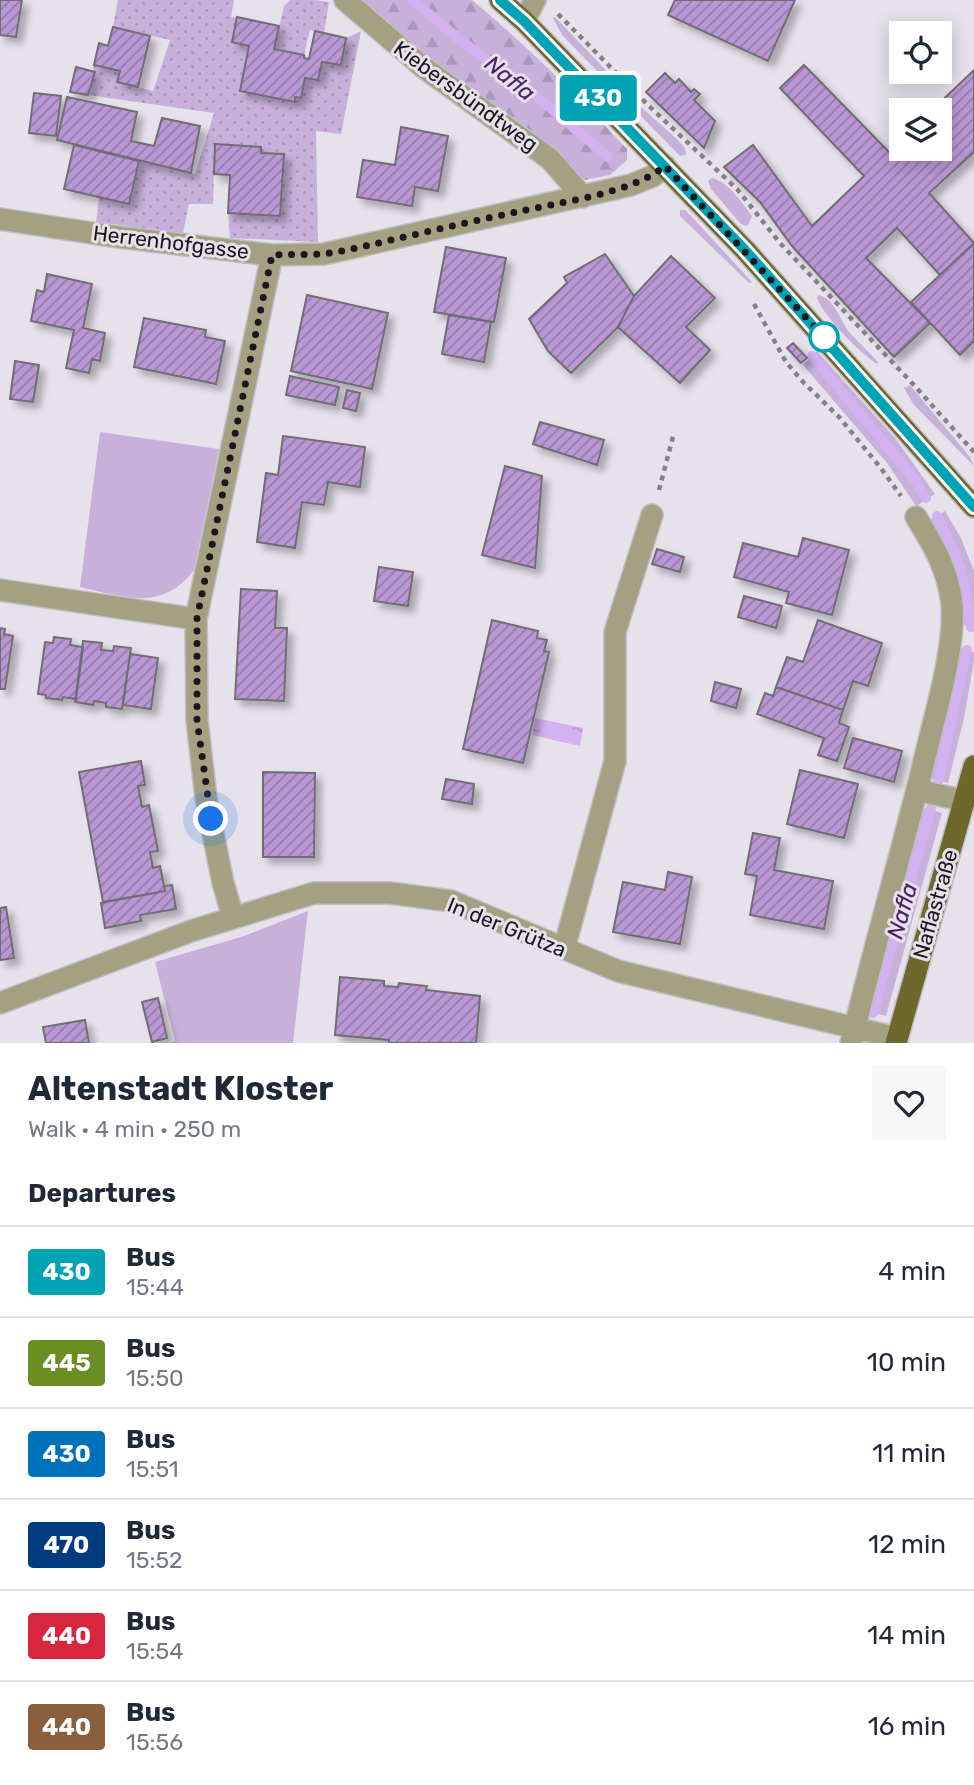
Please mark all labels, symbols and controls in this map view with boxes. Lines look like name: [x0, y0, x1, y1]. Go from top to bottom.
map controls: [889, 21, 952, 161]
button: locate: [889, 21, 952, 84]
street label: Kiebersbündtweg: [389, 35, 543, 157]
water label: Nafla: [479, 49, 541, 107]
line badge: 430: [558, 75, 638, 121]
text: 430: [574, 84, 622, 112]
button: layers: [889, 98, 952, 161]
street label: Herrenhofgasse: [92, 220, 250, 264]
unlabelled marker: [809, 322, 839, 352]
your location: [193, 801, 228, 836]
street label: Naflastraße: [907, 846, 963, 962]
water label: Nafla: [881, 880, 923, 942]
street label: In der Grütza: [444, 892, 570, 962]
button: heart: [872, 1066, 946, 1140]
text: Altenstadt Kloster: [28, 1069, 333, 1108]
text: Walk · 4 min · 250 m: [28, 1115, 241, 1143]
text: Departures: [28, 1178, 176, 1209]
text: Bus: [126, 1242, 175, 1273]
text: 4 min: [878, 1256, 946, 1287]
text: 430: [42, 1258, 91, 1286]
text: 15:44: [126, 1273, 184, 1301]
text: Bus: [126, 1333, 175, 1364]
text: 10 min: [867, 1347, 946, 1378]
text: 445: [42, 1349, 91, 1377]
text: 15:50: [126, 1364, 184, 1392]
text: Bus: [126, 1424, 175, 1455]
text: 11 min: [872, 1438, 946, 1469]
text: 430: [42, 1440, 91, 1468]
text: 15:51: [126, 1455, 179, 1483]
text: Bus: [126, 1515, 175, 1546]
text: 12 min: [868, 1529, 946, 1560]
text: 470: [44, 1531, 89, 1559]
text: 15:52: [126, 1546, 183, 1574]
text: Bus: [126, 1606, 175, 1637]
text: 14 min: [867, 1620, 946, 1651]
text: 440: [42, 1622, 91, 1650]
text: 15:54: [126, 1637, 183, 1665]
text: Bus: [126, 1697, 175, 1728]
text: 16 min: [868, 1711, 946, 1742]
text: 440: [42, 1713, 91, 1741]
text: 15:56: [126, 1728, 183, 1756]

